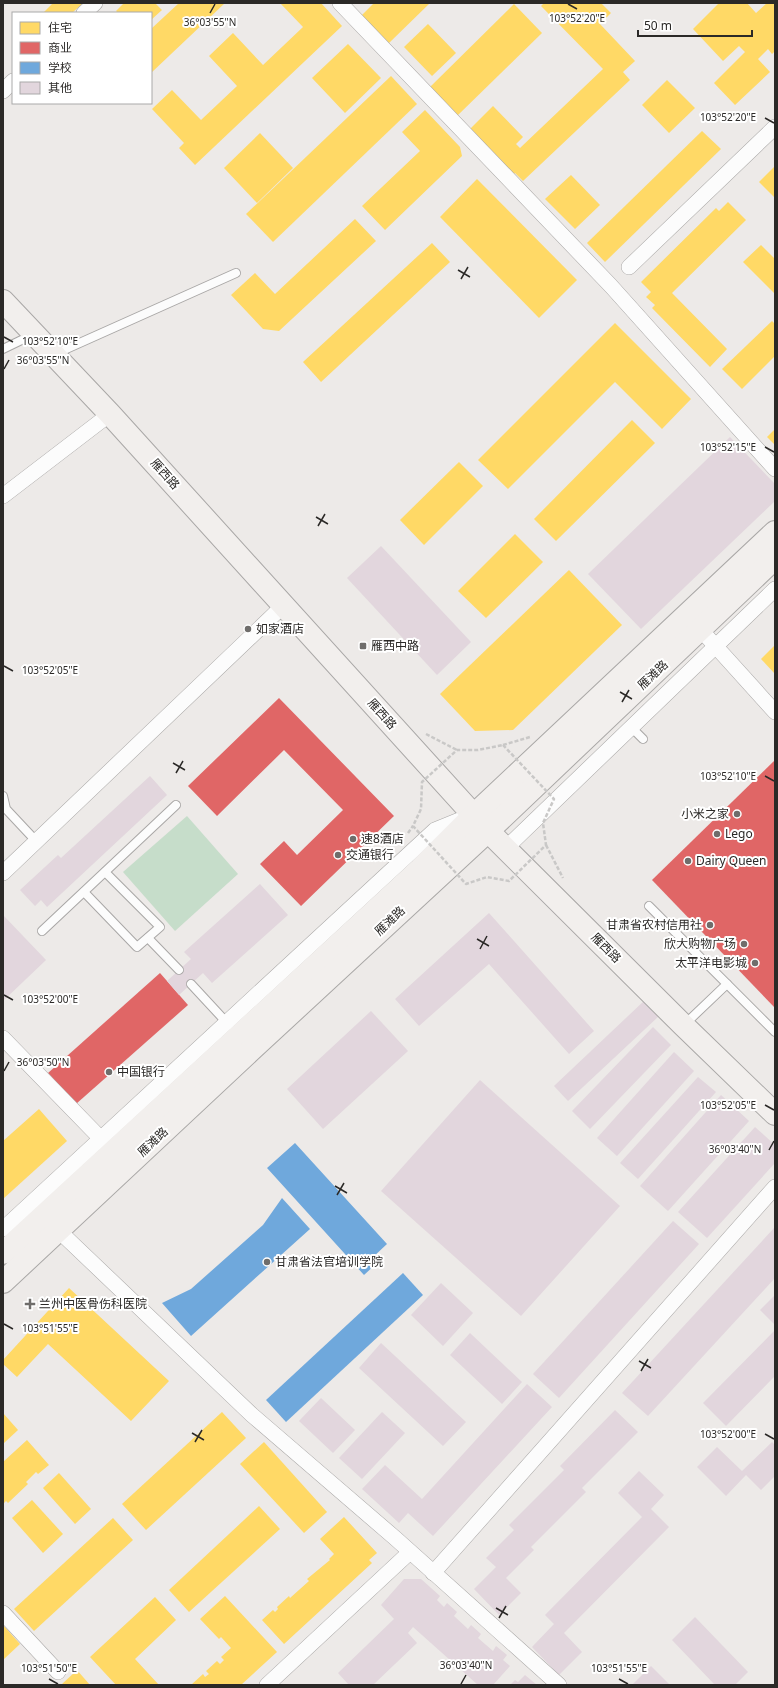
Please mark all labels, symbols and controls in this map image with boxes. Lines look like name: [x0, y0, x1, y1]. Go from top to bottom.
text: 103°52'20"E: [549, 11, 605, 25]
legend: [12, 12, 152, 104]
scale bar: [638, 12, 752, 38]
text: 36°03'55"N: [184, 15, 236, 29]
text: 50 m: [644, 17, 672, 34]
text: 住宅: [48, 19, 72, 36]
text: 商业: [48, 39, 72, 56]
text: 学校: [48, 59, 72, 76]
text: 其他: [48, 79, 72, 96]
text: 103°52'20"E: [700, 110, 756, 124]
text: 103°52'10"E: [22, 334, 78, 348]
text: 36°03'55"N: [17, 353, 69, 367]
text: 103°52'15"E: [700, 440, 756, 454]
street label: 雁西路: [147, 455, 184, 493]
place label: 如家酒店: [256, 620, 304, 637]
marker: 如家酒店: [243, 624, 253, 634]
place label: 雁西中路: [371, 637, 419, 654]
marker: 雁西中路: [358, 641, 368, 651]
street label: 雁滩路: [634, 656, 672, 693]
text: 103°52'05"E: [22, 663, 78, 677]
street label: 雁西路: [364, 695, 401, 733]
text: 103°52'10"E: [700, 769, 756, 783]
place label: 小米之家: [681, 805, 729, 822]
marker: 小米之家: [732, 809, 742, 819]
place label: Lego: [725, 825, 753, 842]
marker: Lego: [712, 829, 722, 839]
place label: 速8酒店: [361, 830, 404, 847]
marker: 速8酒店: [348, 834, 358, 844]
place label: 交通银行: [346, 846, 394, 863]
marker: 交通银行: [333, 850, 343, 860]
place label: Dairy Queen: [696, 852, 767, 869]
marker: Dairy Queen: [683, 856, 693, 866]
street label: 雁滩路: [371, 902, 409, 939]
place label: 甘肃省农村信用社: [606, 916, 702, 933]
marker: 甘肃省农村信用社: [705, 920, 715, 930]
street label: 雁西路: [588, 929, 625, 966]
place label: 欣大购物广场: [664, 935, 736, 952]
marker: 欣大购物广场: [739, 939, 749, 949]
place label: 太平洋电影城: [675, 954, 747, 971]
marker: 太平洋电影城: [750, 958, 760, 968]
text: 103°52'00"E: [22, 992, 78, 1006]
text: 36°03'50"N: [17, 1055, 69, 1069]
place label: 中国银行: [117, 1063, 165, 1080]
marker: 中国银行: [104, 1067, 114, 1077]
text: 103°52'05"E: [700, 1098, 756, 1112]
street label: 雁滩路: [134, 1123, 172, 1160]
text: 36°03'40"N: [709, 1142, 761, 1156]
place label: 甘肃省法官培训学院: [275, 1253, 383, 1270]
marker: 甘肃省法官培训学院: [262, 1257, 272, 1267]
place label: 兰州中医骨伤科医院: [39, 1295, 147, 1312]
marker: 兰州中医骨伤科医院: [24, 1298, 36, 1310]
text: 103°51'55"E: [22, 1321, 78, 1335]
text: 103°52'00"E: [700, 1427, 756, 1441]
text: 36°03'40"N: [440, 1658, 492, 1672]
text: 103°51'50"E: [21, 1661, 77, 1675]
text: 103°51'55"E: [591, 1661, 647, 1675]

